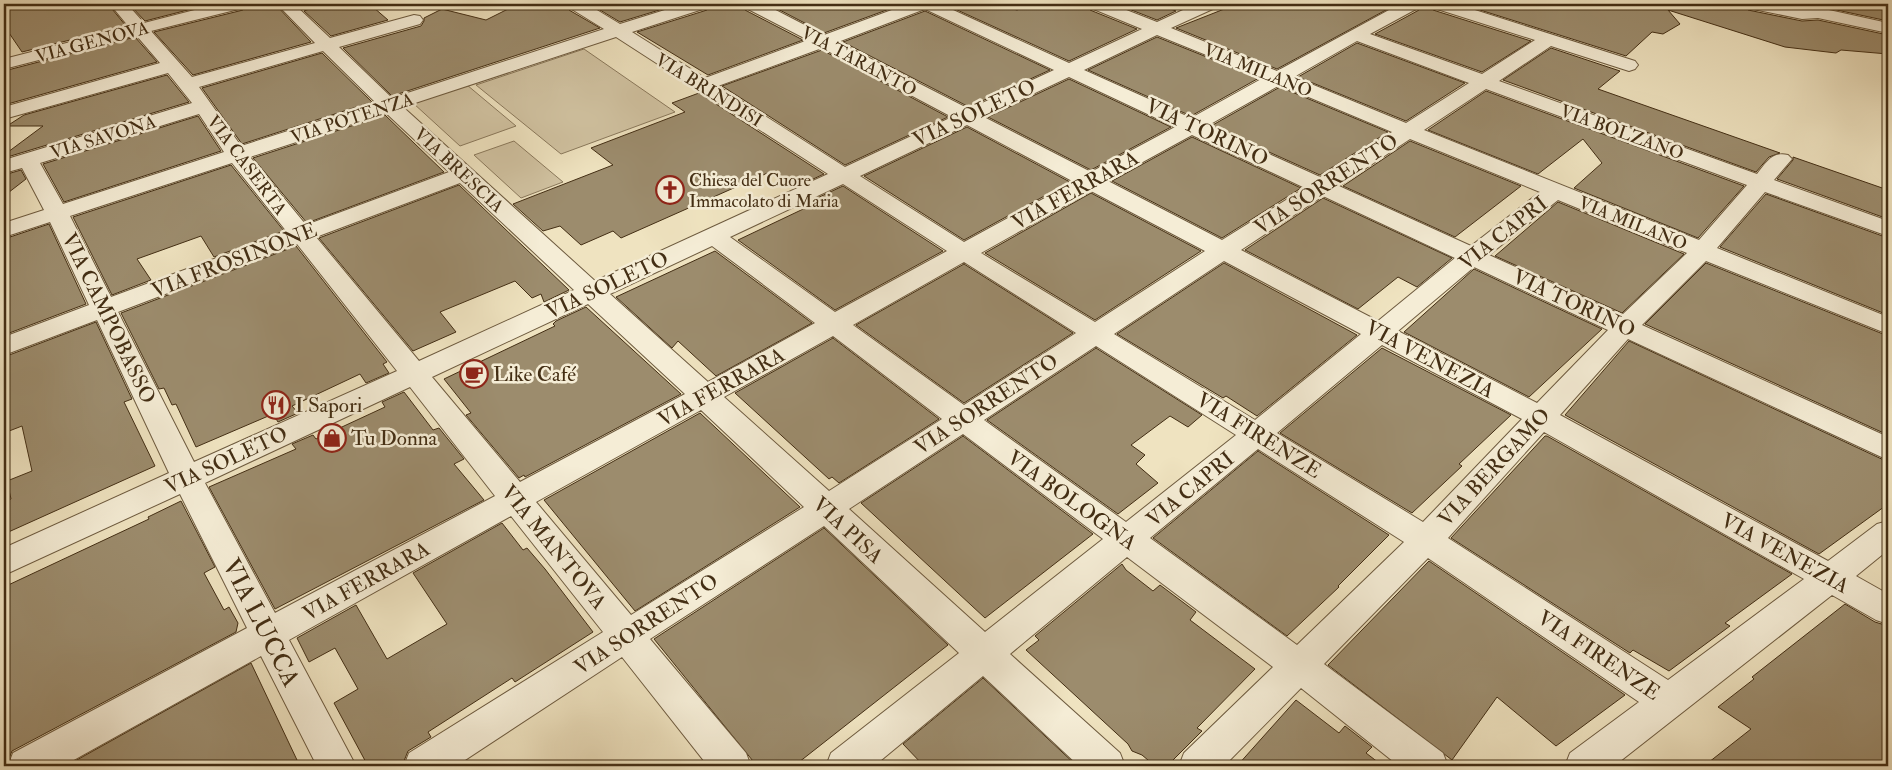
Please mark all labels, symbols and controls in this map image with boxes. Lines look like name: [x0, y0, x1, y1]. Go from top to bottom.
street label: VIA GENOVA: [33, 16, 152, 69]
street label: VIA TARANTO: [797, 21, 921, 102]
street label: VIA MILANO: [1200, 38, 1316, 103]
street label: VIA BRINDISI: [651, 48, 767, 133]
street label: VIA SOLETO: [908, 73, 1040, 154]
street label: VIA POTENZA: [288, 88, 417, 149]
street label: VIA TORINO: [1141, 92, 1273, 173]
street label: VIA BOLZANO: [1557, 99, 1687, 165]
street label: VIA SAVONA: [47, 110, 159, 164]
street label: VIA CASERTA: [201, 111, 292, 220]
street label: VIA BRESCIA: [409, 123, 509, 218]
street label: VIA SORRENTO: [1249, 128, 1403, 241]
street label: VIA FERRARA: [1007, 144, 1143, 236]
place label: Chiesa del Cuore Immacolato di Maria: [689, 169, 839, 213]
church icon: Chiesa del Cuore Immacolato di Maria: [655, 175, 685, 205]
street label: VIA CAPRI: [1453, 190, 1553, 277]
street label: VIA MILANO: [1575, 191, 1691, 256]
street label: VIA FROSINONE: [148, 216, 321, 304]
street label: VIA CAMPOBASSO: [55, 228, 162, 408]
street label: VIA SOLETO: [541, 245, 673, 326]
street label: VIA TORINO: [1508, 263, 1640, 344]
street label: VIA VENEZIA: [1361, 314, 1499, 405]
street label: VIA FERRARA: [653, 341, 789, 433]
street label: VIA SORRENTO: [909, 348, 1063, 461]
cafe icon: Like Café: [459, 359, 489, 389]
place label: Like Café: [493, 361, 576, 388]
street label: VIA FIRENZE: [1191, 386, 1326, 485]
restaurant icon: I Sapori: [261, 390, 291, 420]
place label: I Sapori: [295, 392, 363, 419]
street label: VIA BERGAMO: [1432, 402, 1556, 532]
street label: VIA SOLETO: [160, 420, 292, 501]
shop icon: Tu Donna: [317, 423, 347, 453]
place label: Tu Donna: [351, 425, 438, 452]
street label: VIA BOLOGNA: [1002, 444, 1142, 556]
street label: VIA CAPRI: [1141, 446, 1240, 533]
street label: VIA MANTOVA: [495, 479, 612, 615]
street label: VIA PISA: [807, 491, 889, 570]
street label: VIA VENEZIA: [1716, 507, 1854, 600]
street label: VIA FERRARA: [298, 535, 434, 627]
street label: VIA LUCCA: [215, 553, 306, 692]
street label: VIA SORRENTO: [569, 568, 723, 681]
street label: VIA FIRENZE: [1532, 604, 1665, 706]

